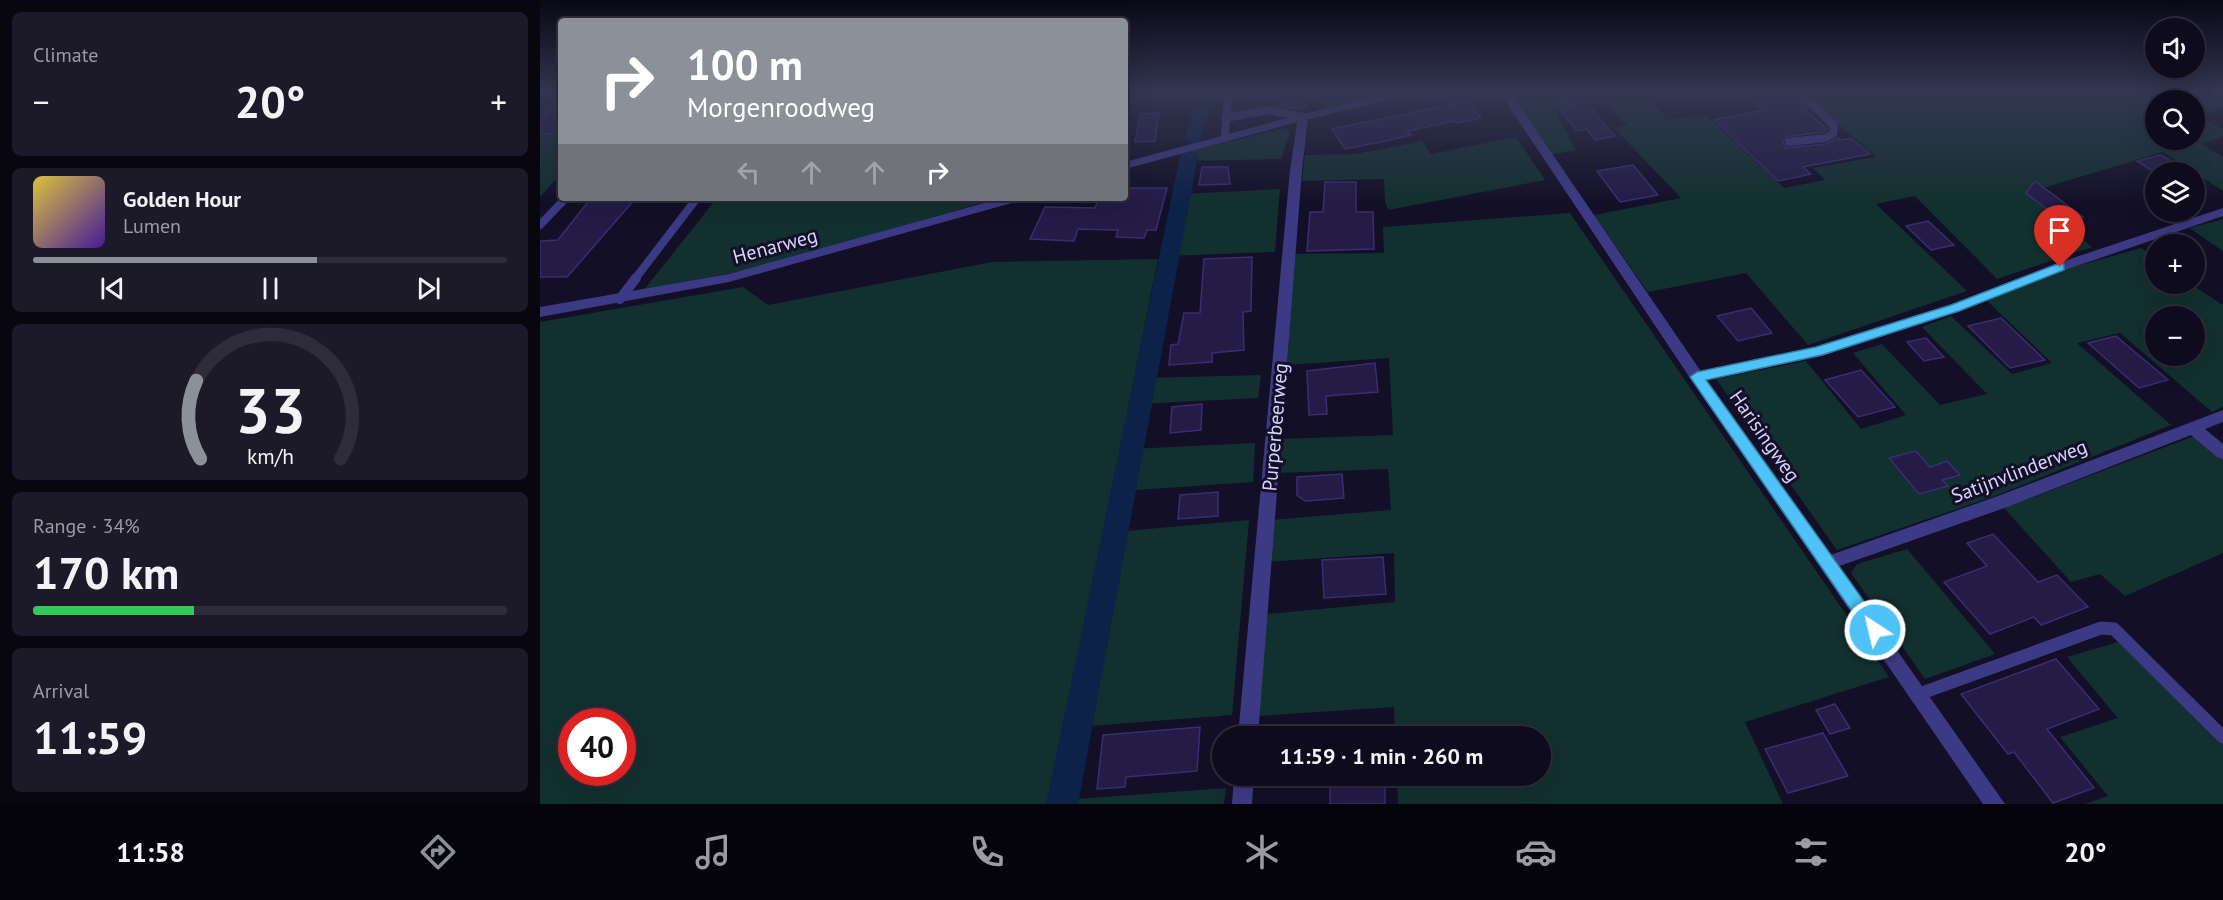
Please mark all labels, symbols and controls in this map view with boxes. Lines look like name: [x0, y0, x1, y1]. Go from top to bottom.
map controls: [2145, 18, 2205, 366]
button: sound: [2145, 18, 2205, 78]
text: 100 m: [687, 37, 803, 92]
text: Climate: [33, 42, 99, 68]
icon: right: [588, 42, 666, 120]
text: 20°: [235, 72, 305, 130]
text: −: [33, 80, 50, 123]
text: +: [490, 80, 507, 123]
text: Morgenroodweg: [687, 90, 875, 124]
button: search: [2145, 90, 2205, 150]
icon: left: [732, 156, 765, 189]
icon: ahead: [795, 156, 828, 189]
icon: ahead: [858, 156, 891, 189]
icon: right: [921, 156, 954, 189]
button: layers: [2145, 162, 2205, 222]
text: Golden Hour: [123, 185, 241, 213]
pin: [2034, 205, 2085, 267]
text: Lumen: [123, 213, 181, 239]
icon: arrive: [2043, 214, 2076, 247]
street label: Henarweg: [730, 222, 820, 270]
button: +: [2145, 234, 2205, 294]
icon: previous: [96, 272, 129, 305]
icon: pause: [254, 272, 287, 305]
icon: next: [412, 272, 445, 305]
button: −: [2145, 306, 2205, 366]
street label: Purperbeerweg: [1256, 362, 1294, 492]
text: 33: [235, 369, 305, 450]
street label: Harisingweg: [1724, 385, 1806, 487]
street label: Satijnvlinderweg: [1947, 433, 2091, 509]
text: km/h: [246, 442, 293, 470]
text: Range · 34%: [33, 513, 140, 539]
text: 170 km: [33, 543, 179, 601]
position arrow: [1843, 598, 1907, 662]
text: Arrival: [33, 678, 89, 704]
text: 11:59: [33, 708, 147, 766]
speed limit sign: 40: [558, 708, 636, 786]
text: 11:59 · 1 min · 260 m: [1280, 742, 1483, 770]
icon: directions: [417, 831, 459, 873]
icon: music: [692, 831, 734, 873]
icon: phone: [966, 831, 1008, 873]
icon: climate: [1241, 831, 1283, 873]
icon: car: [1515, 831, 1557, 873]
icon: filters: [1790, 831, 1832, 873]
text: 11:58: [116, 835, 185, 869]
text: 20°: [2064, 835, 2107, 869]

